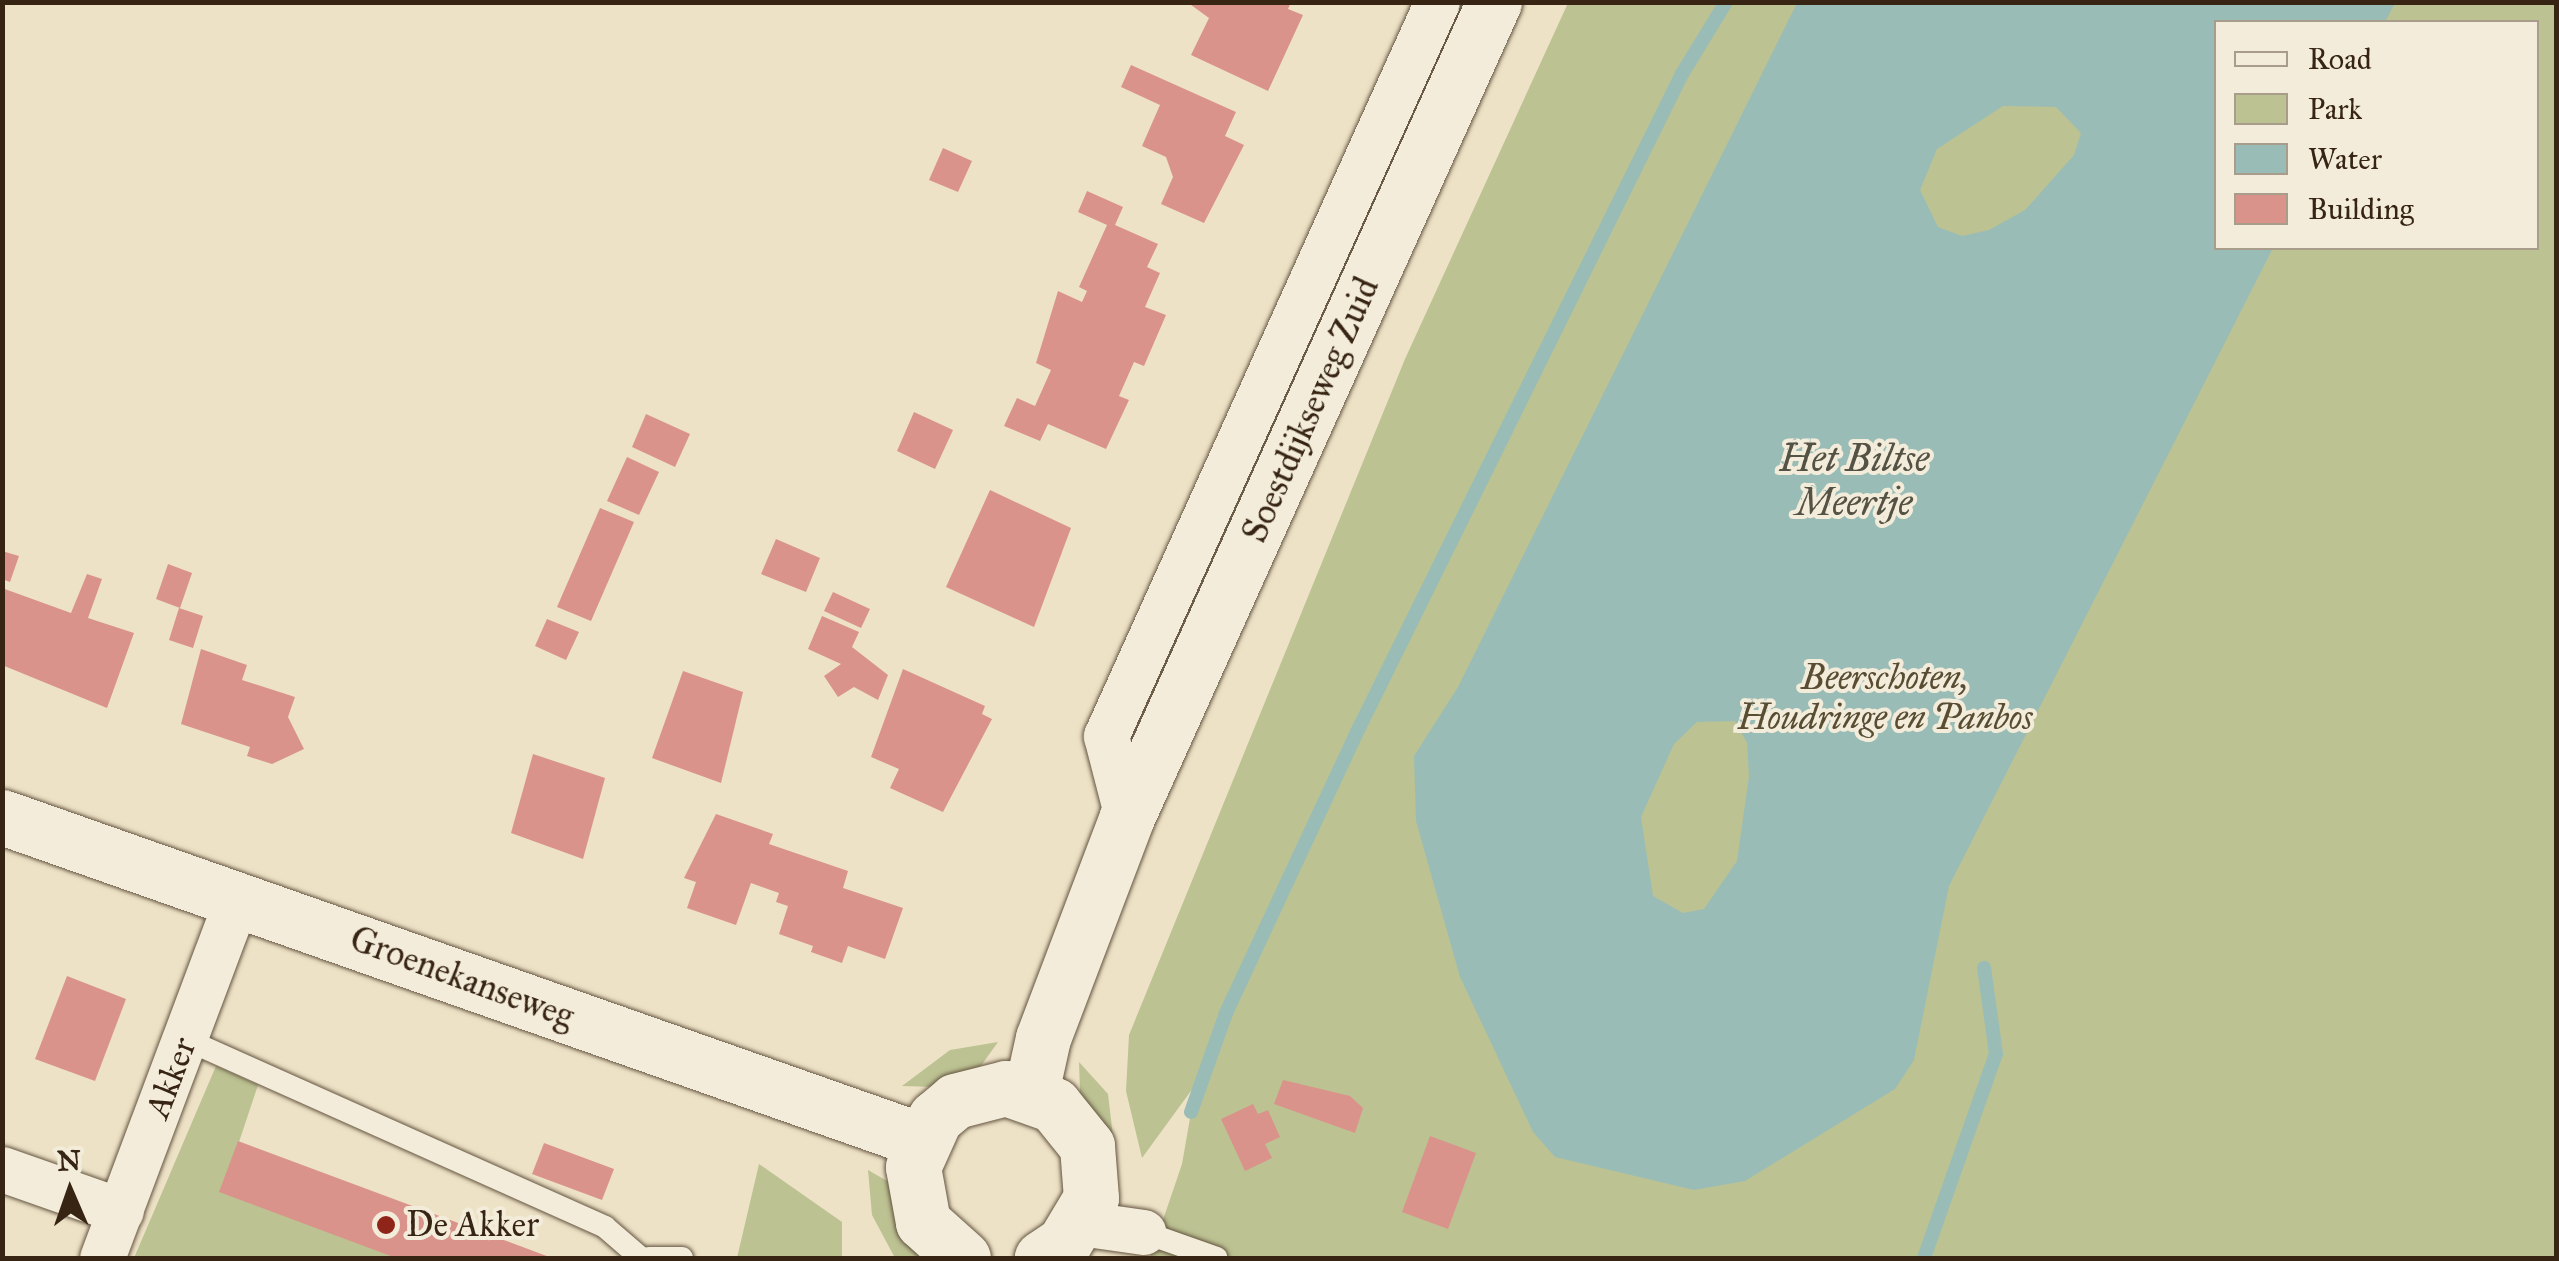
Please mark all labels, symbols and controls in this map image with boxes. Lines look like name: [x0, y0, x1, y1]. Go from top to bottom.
legend: [2214, 20, 2539, 250]
text: Road: [2308, 41, 2372, 77]
text: Park: [2308, 91, 2362, 127]
text: Water: [2308, 141, 2382, 177]
text: Building: [2308, 191, 2414, 227]
street label: Soestdijkseweg Zuid: [1234, 271, 1388, 549]
water label: Het Biltse Meertje: [1779, 436, 1929, 526]
park label: Beerschoten, Houdringe en Panbos: [1737, 657, 2033, 739]
street label: Groenekanseweg: [344, 918, 580, 1038]
street label: Akker: [136, 1032, 206, 1124]
north arrow: [20, 1141, 120, 1241]
text: N: [56, 1143, 81, 1178]
place label: De Akker: [406, 1204, 539, 1246]
marker: De Akker: [375, 1214, 397, 1236]

